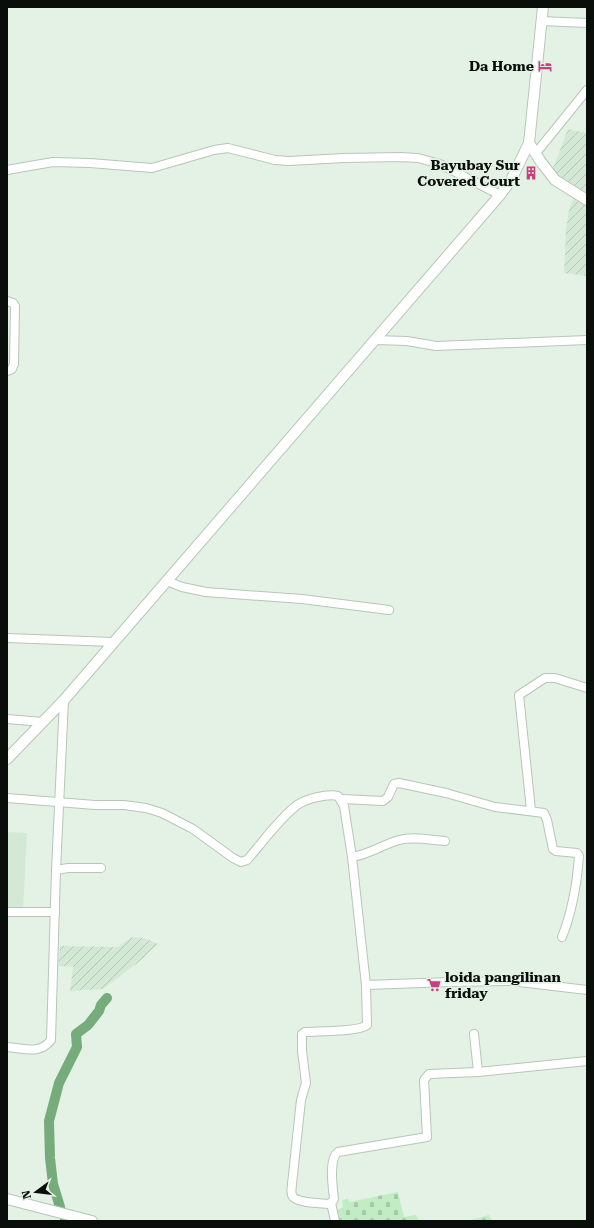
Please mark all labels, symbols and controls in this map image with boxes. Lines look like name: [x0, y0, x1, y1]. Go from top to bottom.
place label: Da Home: [469, 58, 534, 74]
hotel icon: Da Home: [537, 58, 553, 74]
place label: Bayubay Sur Covered Court: [417, 157, 521, 189]
building icon: Bayubay Sur Covered Court: [523, 165, 539, 181]
place label: loida pangilinan friday: [445, 969, 561, 1001]
supermarket icon: loida pangilinan friday: [426, 977, 442, 993]
north arrow: [16, 1172, 56, 1212]
text: N: [19, 1188, 34, 1200]

